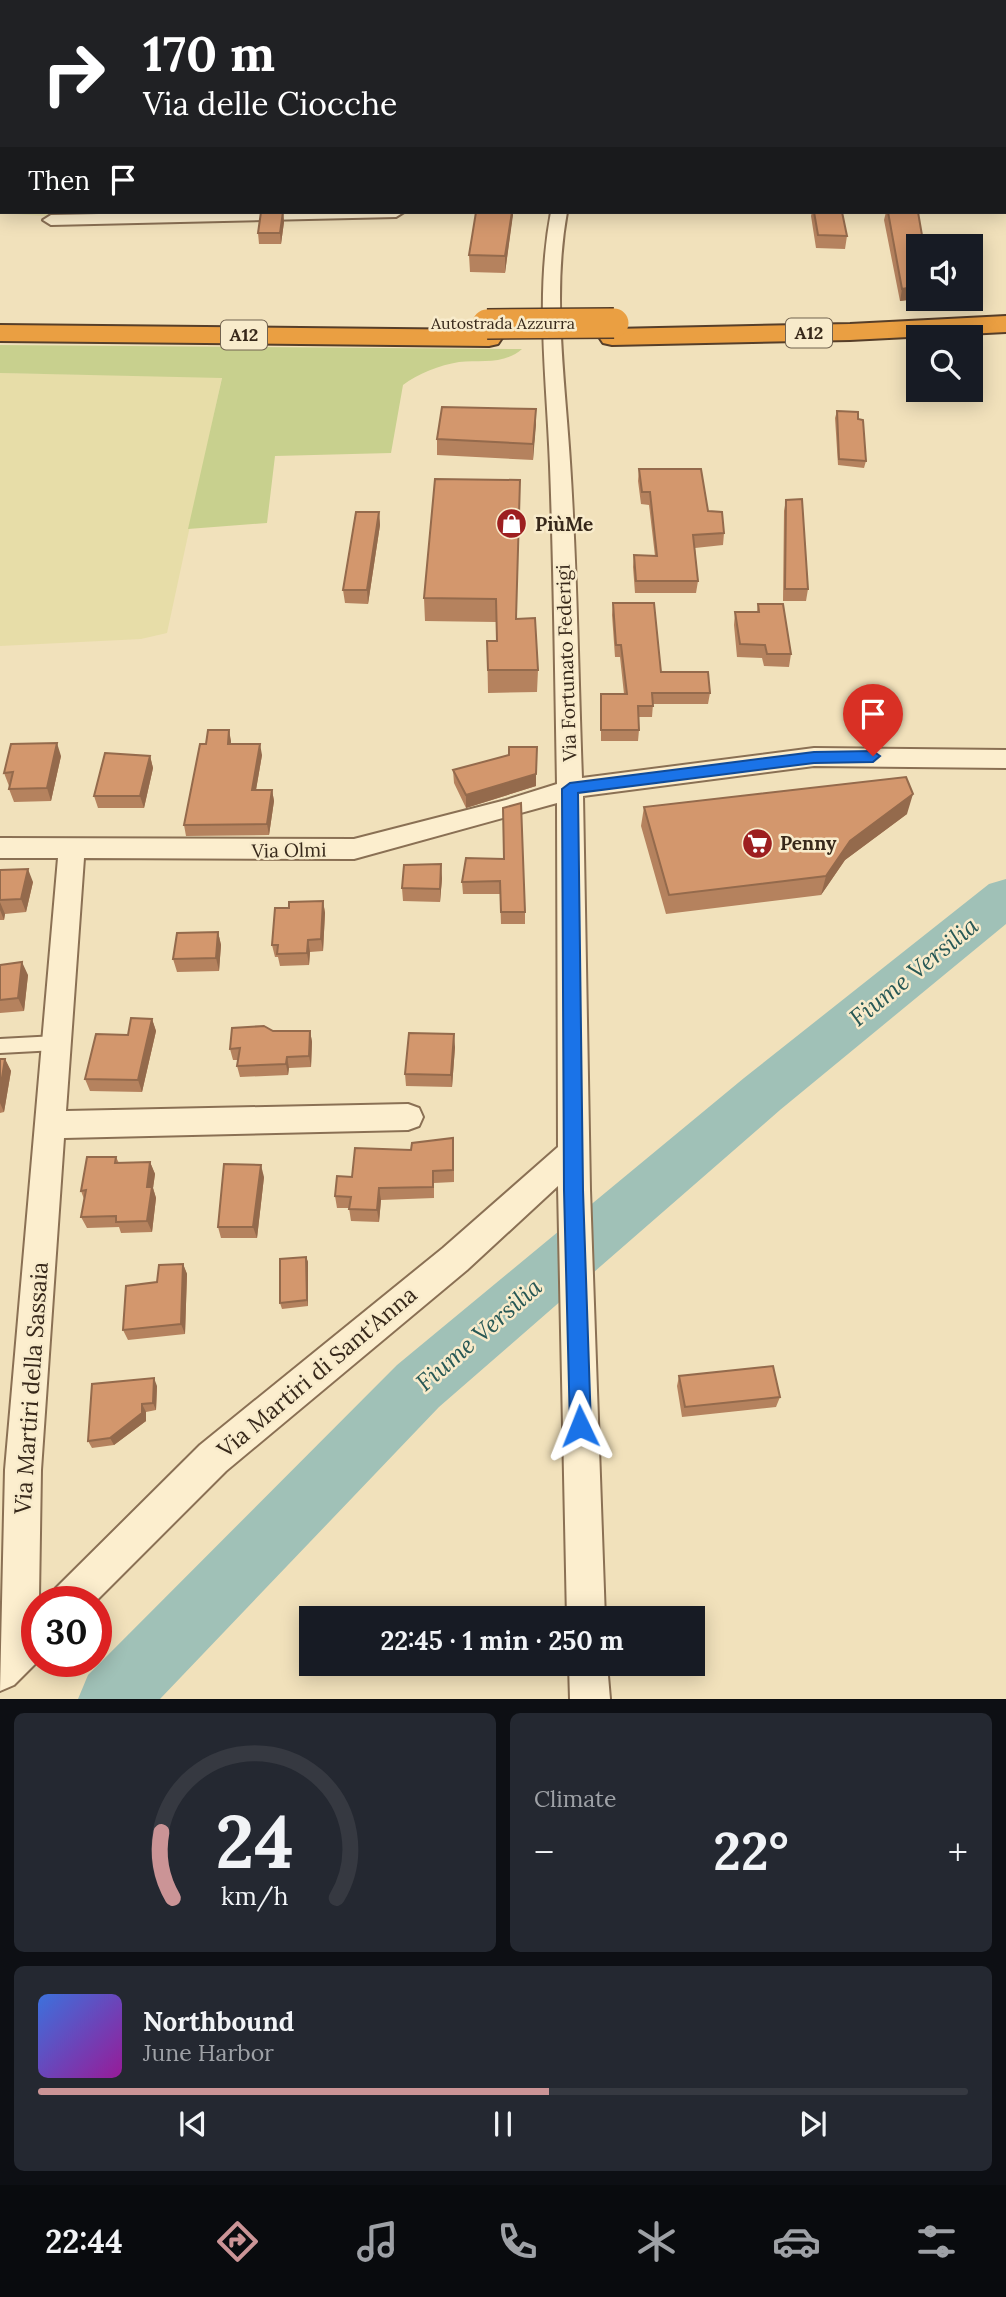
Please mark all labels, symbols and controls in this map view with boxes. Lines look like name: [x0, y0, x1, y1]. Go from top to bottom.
text: 170 m: [143, 22, 275, 84]
icon: right: [28, 28, 119, 119]
text: Via delle Ciocche: [143, 83, 397, 124]
icon: arrive: [104, 161, 142, 199]
text: Then: [28, 164, 90, 197]
map controls: [906, 234, 983, 402]
button: sound: [906, 234, 983, 311]
street label: Autostrada Azzurra: [430, 313, 575, 333]
road number: A12: [786, 318, 832, 348]
road number: A12: [221, 320, 267, 349]
button: search: [906, 325, 983, 402]
shop icon: PiùMe: [495, 507, 529, 541]
place label: PiùMe: [535, 512, 593, 536]
street label: Via Fortunato Federigi: [551, 564, 581, 763]
pin: [843, 684, 903, 756]
icon: arrive: [854, 695, 892, 733]
supermarket icon: Penny: [740, 826, 774, 860]
place label: Penny: [780, 831, 837, 855]
street label: Via Olmi: [250, 837, 327, 863]
water label: Fiume Versilia: [843, 910, 985, 1033]
street label: Via Martiri della Sassaia: [7, 1261, 54, 1516]
water label: Fiume Versilia: [409, 1271, 549, 1398]
street label: Via Martiri di Sant'Anna: [210, 1280, 422, 1464]
position arrow: [543, 1389, 617, 1463]
speed limit sign: 30: [21, 1586, 112, 1677]
text: 22:45 · 1 min · 250 m: [380, 1624, 624, 1657]
text: Climate: [534, 1784, 616, 1813]
text: 24: [216, 1796, 294, 1889]
text: 22°: [713, 1818, 789, 1884]
text: −: [534, 1828, 554, 1876]
text: +: [948, 1828, 968, 1876]
text: km/h: [221, 1880, 289, 1912]
text: Northbound: [143, 2005, 294, 2038]
text: June Harbor: [143, 2038, 274, 2067]
icon: previous: [174, 2105, 212, 2143]
icon: pause: [484, 2105, 522, 2143]
icon: next: [794, 2105, 832, 2143]
icon: directions: [213, 2217, 262, 2266]
icon: music: [353, 2217, 402, 2266]
icon: phone: [493, 2217, 542, 2266]
icon: climate: [632, 2217, 681, 2266]
icon: car: [772, 2217, 821, 2266]
icon: filters: [912, 2217, 961, 2266]
text: 22:44: [45, 2221, 123, 2262]

